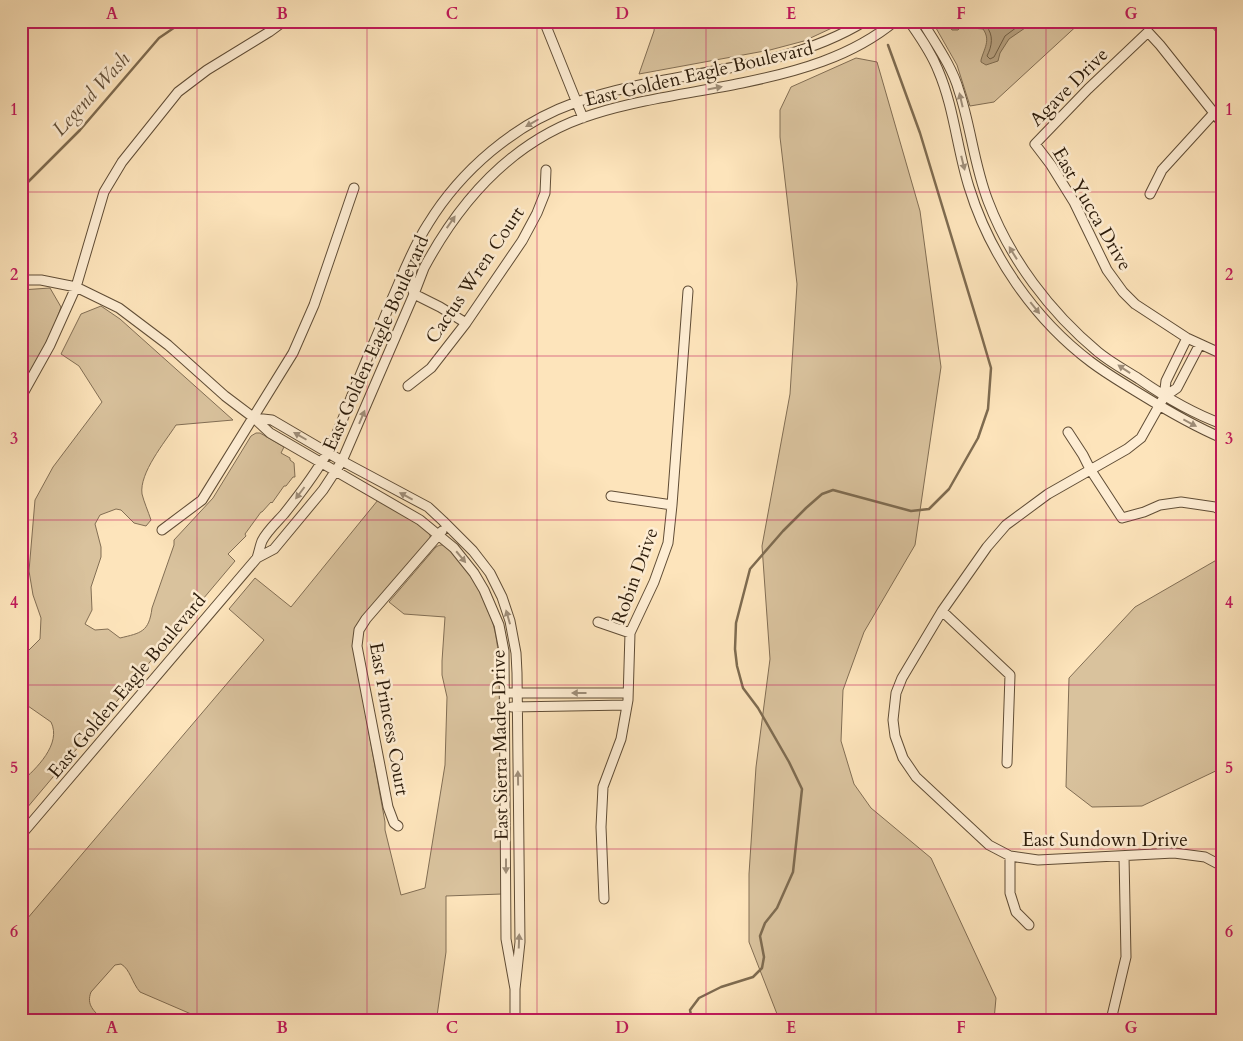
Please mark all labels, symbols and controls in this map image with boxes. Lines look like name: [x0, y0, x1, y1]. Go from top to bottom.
text: A: [106, 3, 118, 25]
text: B: [276, 3, 288, 25]
text: C: [446, 3, 458, 25]
text: D: [615, 3, 629, 25]
text: E: [786, 3, 796, 25]
text: F: [956, 3, 966, 25]
text: G: [1124, 3, 1138, 25]
street label: East Golden Eagle Boulevard: [582, 35, 816, 113]
street label: Agave Drive: [1024, 42, 1114, 132]
water label: Legend Wash: [46, 46, 136, 142]
one-way arrow: [708, 84, 723, 92]
one-way arrow: [957, 91, 965, 107]
text: 1: [10, 99, 18, 121]
text: 1: [1225, 99, 1233, 121]
one-way arrow: [525, 118, 538, 127]
street label: East Yucca Drive: [1046, 142, 1138, 276]
one-way arrow: [959, 156, 967, 171]
street label: Cactus Wren Court: [420, 201, 530, 349]
one-way arrow: [446, 215, 456, 229]
street label: East Golden Eagle Boulevard: [317, 231, 435, 455]
one-way arrow: [1009, 246, 1018, 259]
text: 2: [10, 264, 18, 286]
text: 2: [1225, 264, 1233, 286]
one-way arrow: [1029, 301, 1040, 314]
one-way arrow: [1117, 365, 1131, 374]
one-way arrow: [358, 410, 366, 424]
one-way arrow: [1183, 419, 1198, 427]
text: 3: [10, 428, 18, 450]
text: 3: [1225, 428, 1233, 450]
one-way arrow: [293, 432, 306, 441]
one-way arrow: [295, 486, 305, 500]
one-way arrow: [399, 492, 414, 500]
street label: Robin Drive: [606, 524, 664, 628]
one-way arrow: [456, 550, 467, 563]
street label: East Golden Eagle Boulevard: [42, 588, 212, 784]
text: 4: [10, 592, 18, 614]
text: 4: [1225, 592, 1233, 614]
one-way arrow: [504, 609, 512, 624]
street label: East Princess Court: [363, 640, 415, 798]
street label: East Sierra Madre Drive: [485, 649, 515, 841]
one-way arrow: [571, 689, 587, 697]
text: 5: [10, 757, 18, 779]
text: 5: [1225, 757, 1233, 779]
one-way arrow: [514, 770, 522, 786]
street label: East Sundown Drive: [1022, 827, 1188, 853]
one-way arrow: [502, 858, 510, 874]
text: 6: [10, 921, 18, 943]
text: 6: [1225, 921, 1233, 943]
one-way arrow: [516, 933, 524, 949]
text: A: [106, 1017, 118, 1039]
text: B: [276, 1017, 288, 1039]
text: C: [446, 1017, 458, 1039]
text: D: [615, 1017, 629, 1039]
text: E: [786, 1017, 796, 1039]
text: F: [956, 1017, 966, 1039]
text: G: [1124, 1017, 1138, 1039]

